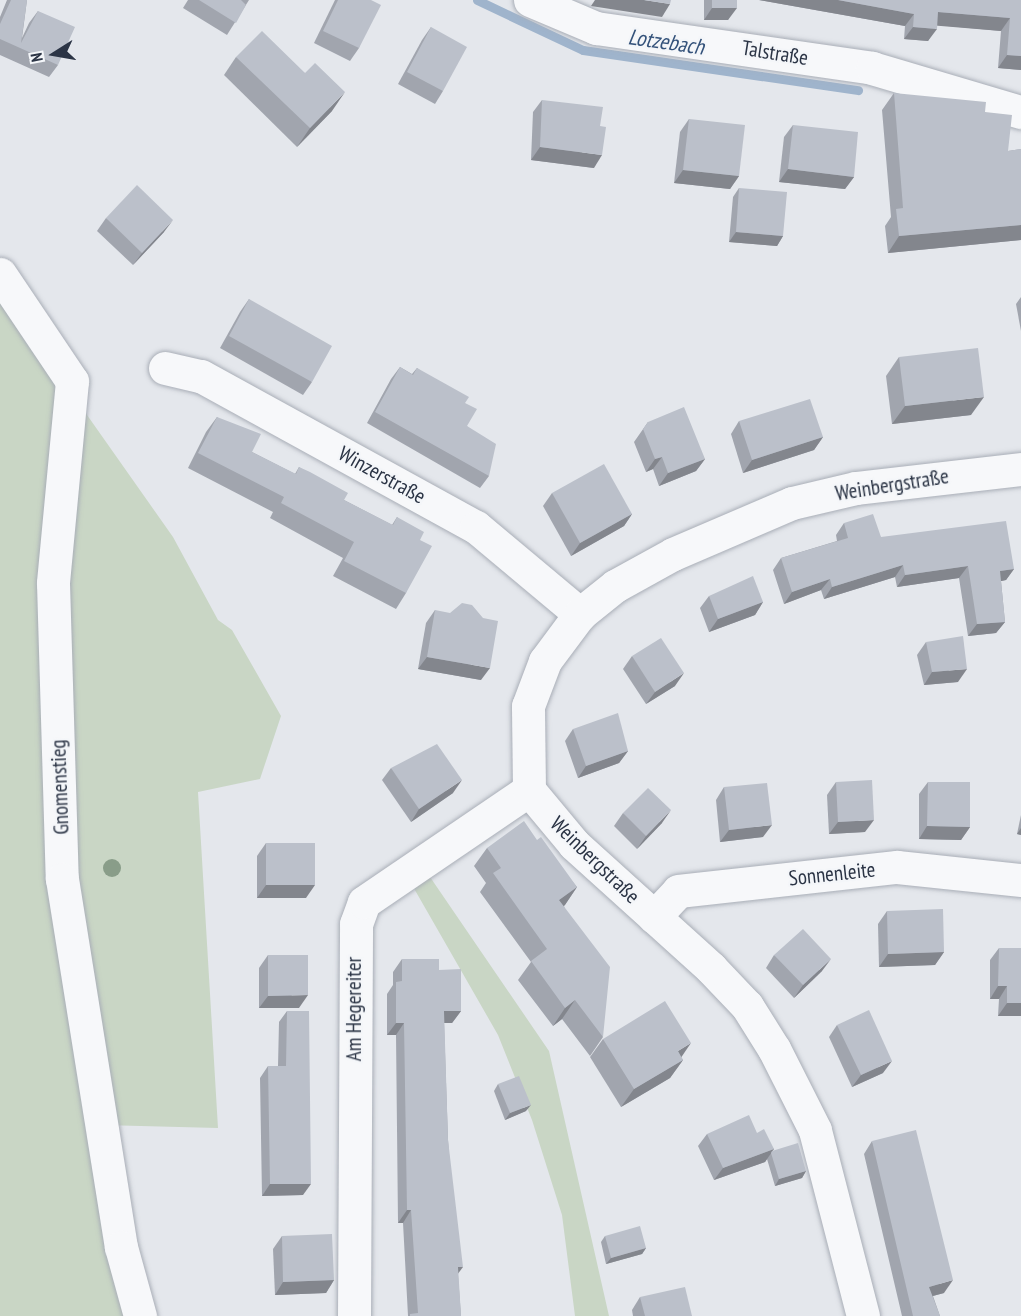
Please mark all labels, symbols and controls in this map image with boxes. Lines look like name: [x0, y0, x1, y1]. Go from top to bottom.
north arrow: [24, 24, 84, 84]
water label: Lotzebach: [626, 24, 706, 60]
street label: Talstraße: [740, 35, 810, 71]
text: N: [26, 51, 47, 64]
street label: Winzerstraße: [334, 441, 430, 509]
street label: Weinbergstraße: [834, 464, 950, 506]
street label: Gnomenstieg: [46, 739, 74, 835]
street label: Weinbergstraße: [545, 811, 645, 909]
street label: Sonnenleite: [788, 857, 876, 891]
street label: Am Hegereiter: [341, 957, 367, 1061]

